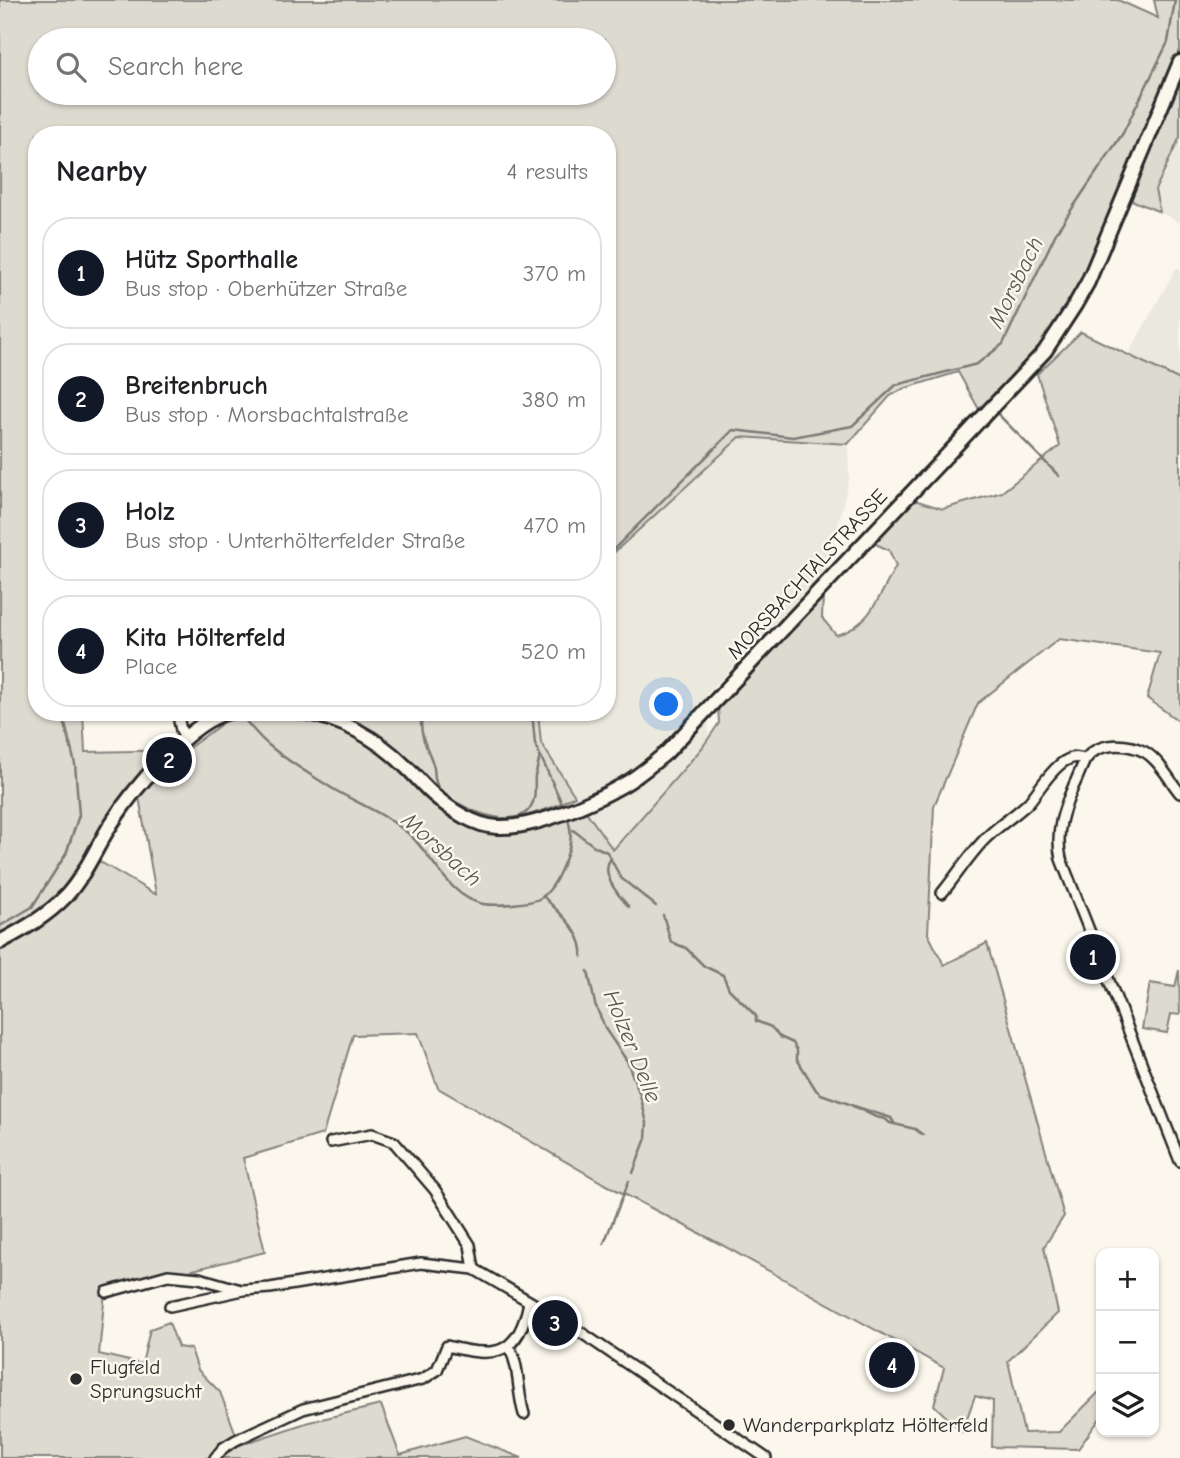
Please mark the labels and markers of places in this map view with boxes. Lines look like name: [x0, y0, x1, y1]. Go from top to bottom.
pin: 2: [146, 734, 192, 786]
pin: 1: [1070, 931, 1116, 983]
pin: 3: [532, 1297, 578, 1349]
pin: 4: [869, 1339, 915, 1391]
place label: Flugfeld Sprungsucht: [90, 1355, 202, 1403]
marker: Flugfeld Sprungsucht: [68, 1371, 84, 1387]
place label: Wanderparkplatz Hölterfeld: [743, 1413, 988, 1437]
marker: Wanderparkplatz Hölterfeld: [721, 1417, 737, 1433]

